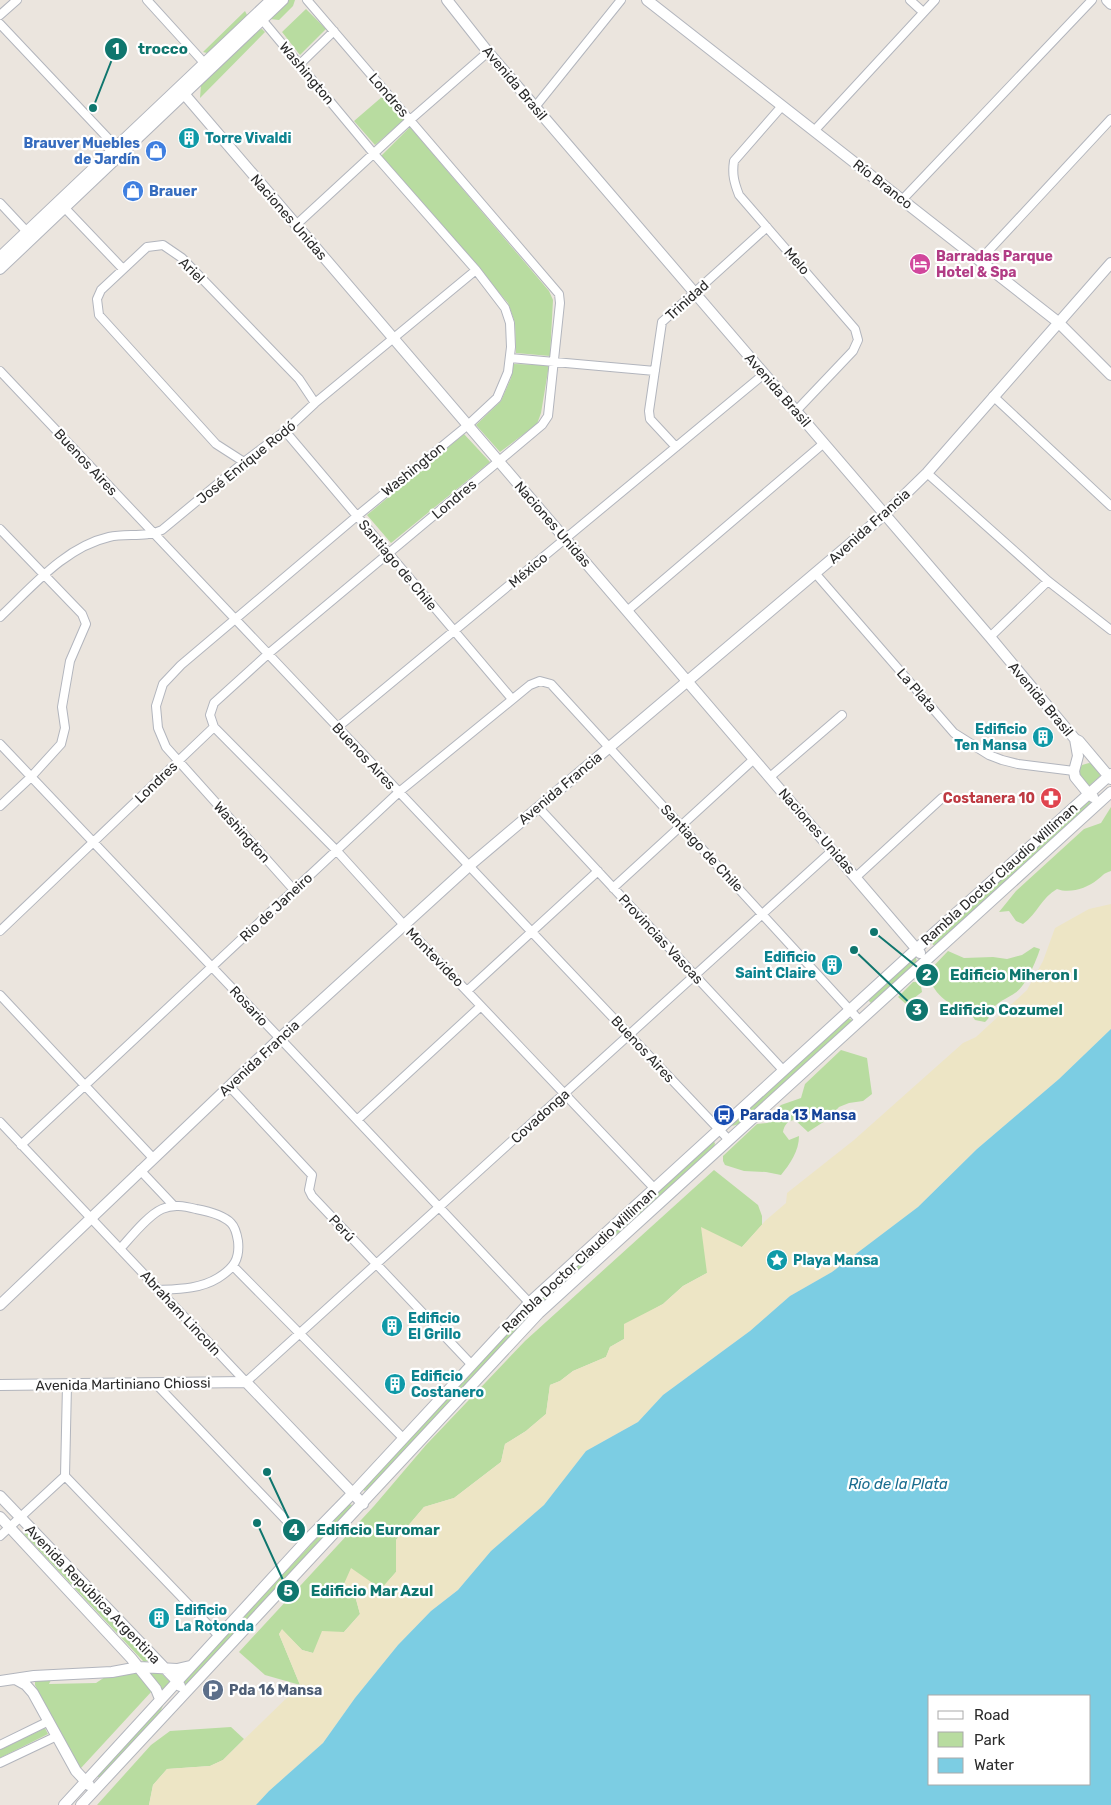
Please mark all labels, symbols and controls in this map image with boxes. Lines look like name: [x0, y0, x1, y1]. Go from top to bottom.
callout: trocco: [103, 34, 198, 64]
street label: Washington: [276, 39, 338, 108]
text: 1: [112, 40, 120, 58]
text: trocco: [138, 40, 188, 58]
street label: Avenida Brasil: [479, 43, 551, 124]
street label: Londres: [365, 70, 412, 121]
building icon: Torre Vivaldi: [177, 126, 201, 150]
place label: Torre Vivaldi: [205, 130, 291, 147]
place label: Brauver Muebles de Jardín: [23, 135, 140, 168]
shop icon: Brauver Muebles de Jardín: [144, 139, 168, 163]
street label: Río Branco: [850, 156, 916, 213]
street label: Naciones Unidas: [247, 171, 331, 264]
shop icon: Brauer: [121, 179, 145, 203]
place label: Brauer: [149, 183, 198, 200]
street label: Melo: [780, 244, 813, 278]
place label: Barradas Parque Hotel & Spa: [936, 248, 1053, 281]
hotel icon: Barradas Parque Hotel & Spa: [908, 252, 932, 276]
street label: Ariel: [175, 254, 208, 287]
street label: Trinidad: [662, 277, 712, 324]
street label: Avenida Brasil: [741, 350, 814, 431]
street label: José Enrique Rodó: [193, 417, 299, 508]
street label: Buenos Aires: [50, 425, 121, 499]
street label: Washington: [378, 439, 448, 500]
street label: Londres: [429, 476, 480, 523]
street label: Naciones Unidas: [511, 478, 595, 571]
street label: Avenida Francia: [825, 485, 914, 567]
street label: Santiago de Chile: [355, 516, 441, 614]
street label: México: [505, 549, 551, 592]
street label: Avenida Brasil: [1005, 659, 1077, 740]
street label: La Plata: [893, 665, 940, 716]
street label: Buenos Aires: [328, 719, 399, 793]
place label: Edificio Ten Mansa: [954, 721, 1027, 754]
building icon: Edificio Ten Mansa: [1031, 725, 1055, 749]
street label: Avenida Francia: [515, 748, 606, 828]
street label: Londres: [131, 758, 181, 807]
street label: Naciones Unidas: [775, 785, 859, 878]
pharmacy icon: Costanera 10: [1039, 786, 1063, 810]
place label: Costanera 10: [943, 790, 1035, 807]
street label: Washington: [210, 798, 274, 866]
street label: Rambla Doctor Claudio Williman: [918, 800, 1081, 949]
street label: Santiago de Chile: [657, 801, 747, 896]
street label: Rio de Janeiro: [236, 869, 316, 945]
street label: Provincias Vascas: [615, 891, 707, 988]
street label: Montevideo: [402, 924, 467, 991]
place label: Edificio Saint Claire: [735, 949, 816, 982]
building icon: Edificio Saint Claire: [820, 953, 844, 977]
callout: Edificio Miheron I: [915, 960, 1088, 990]
text: 2: [922, 966, 932, 984]
text: Edificio Miheron I: [950, 966, 1078, 984]
street label: Rosario: [226, 983, 271, 1030]
callout: Edificio Cozumel: [904, 995, 1073, 1025]
text: 3: [912, 1001, 922, 1019]
text: Edificio Cozumel: [939, 1001, 1063, 1019]
street label: Buenos Aires: [607, 1012, 678, 1086]
street label: Avenida Francia: [216, 1017, 303, 1100]
street label: Covadonga: [507, 1086, 573, 1147]
bus stop icon: Parada 13 Mansa: [712, 1103, 736, 1127]
place label: Parada 13 Mansa: [740, 1107, 856, 1124]
street label: Rambla Doctor Claudio Williman: [499, 1184, 660, 1336]
street label: Perú: [325, 1211, 358, 1245]
place icon: Playa Mansa: [765, 1248, 789, 1272]
place label: Playa Mansa: [793, 1252, 879, 1269]
street label: Abraham Lincoln: [137, 1267, 224, 1359]
place label: Edificio El Grillo: [408, 1310, 461, 1343]
building icon: Edificio El Grillo: [380, 1314, 404, 1338]
place label: Edificio Costanero: [411, 1368, 484, 1401]
building icon: Edificio Costanero: [383, 1372, 407, 1396]
street label: Avenida Martiniano Chiossi: [35, 1374, 211, 1395]
water label: Río de la Plata: [848, 1475, 948, 1493]
callout: Edificio Euromar: [281, 1515, 450, 1545]
street label: Avenida República Argentina: [22, 1521, 164, 1668]
text: 4: [289, 1521, 299, 1539]
text: Edificio Euromar: [316, 1521, 440, 1539]
callout: Edificio Mar Azul: [275, 1576, 443, 1606]
text: 5: [283, 1582, 293, 1600]
text: Edificio Mar Azul: [311, 1582, 433, 1600]
place label: Edificio La Rotonda: [175, 1602, 254, 1635]
building icon: Edificio La Rotonda: [147, 1606, 171, 1630]
parking icon: Pda 16 Mansa: [201, 1678, 225, 1702]
place label: Pda 16 Mansa: [229, 1682, 322, 1699]
legend: [928, 1695, 1091, 1785]
text: Road: [974, 1706, 1010, 1724]
text: Park: [974, 1731, 1005, 1749]
text: Water: [974, 1756, 1014, 1774]

